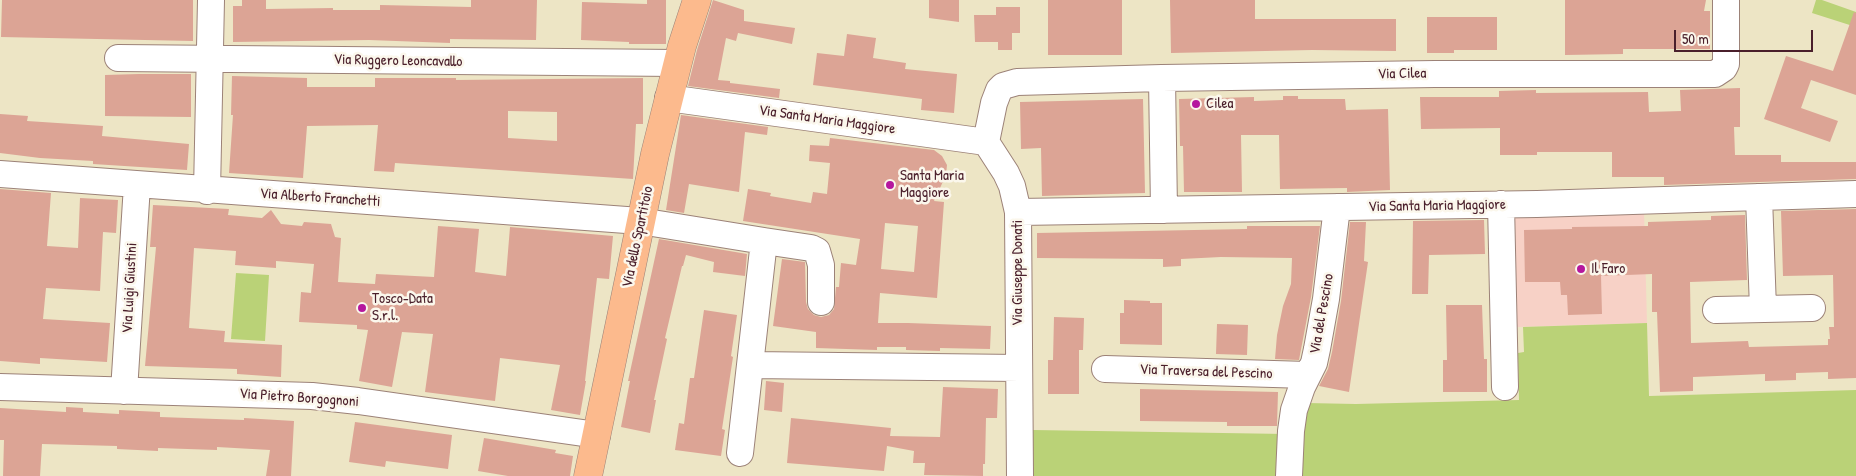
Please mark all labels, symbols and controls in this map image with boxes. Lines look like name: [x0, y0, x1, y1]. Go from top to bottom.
scale bar: [1676, 20, 1815, 52]
text: 50 m: [1682, 28, 1709, 49]
street label: Via Ruggero Leoncavallo: [333, 51, 463, 71]
street label: Via Cilea: [1378, 65, 1426, 83]
place label: Cilea: [1206, 95, 1233, 113]
marker: Cilea: [1190, 98, 1202, 110]
street label: Via Santa Maria Maggiore: [758, 102, 896, 138]
place label: Santa Maria Maggiore: [900, 167, 964, 202]
marker: Santa Maria Maggiore: [884, 179, 896, 191]
street label: Via Alberto Franchetti: [259, 185, 381, 211]
street label: Via dello Spartitoio: [618, 185, 658, 289]
street label: Via Santa Maria Maggiore: [1368, 196, 1506, 216]
street label: Via Giuseppe Donati: [1009, 220, 1027, 326]
street label: Via Luigi Giustini: [119, 242, 141, 334]
place label: Il Faro: [1591, 260, 1625, 278]
marker: Il Faro: [1575, 263, 1587, 275]
street label: Via del Pescino: [1306, 272, 1338, 356]
place label: Tosco-Data S.r.l.: [372, 290, 433, 325]
marker: Tosco-Data S.r.l.: [356, 302, 368, 314]
street label: Via Traversa del Pescino: [1139, 361, 1273, 383]
street label: Via Pietro Borgognoni: [239, 385, 359, 411]

